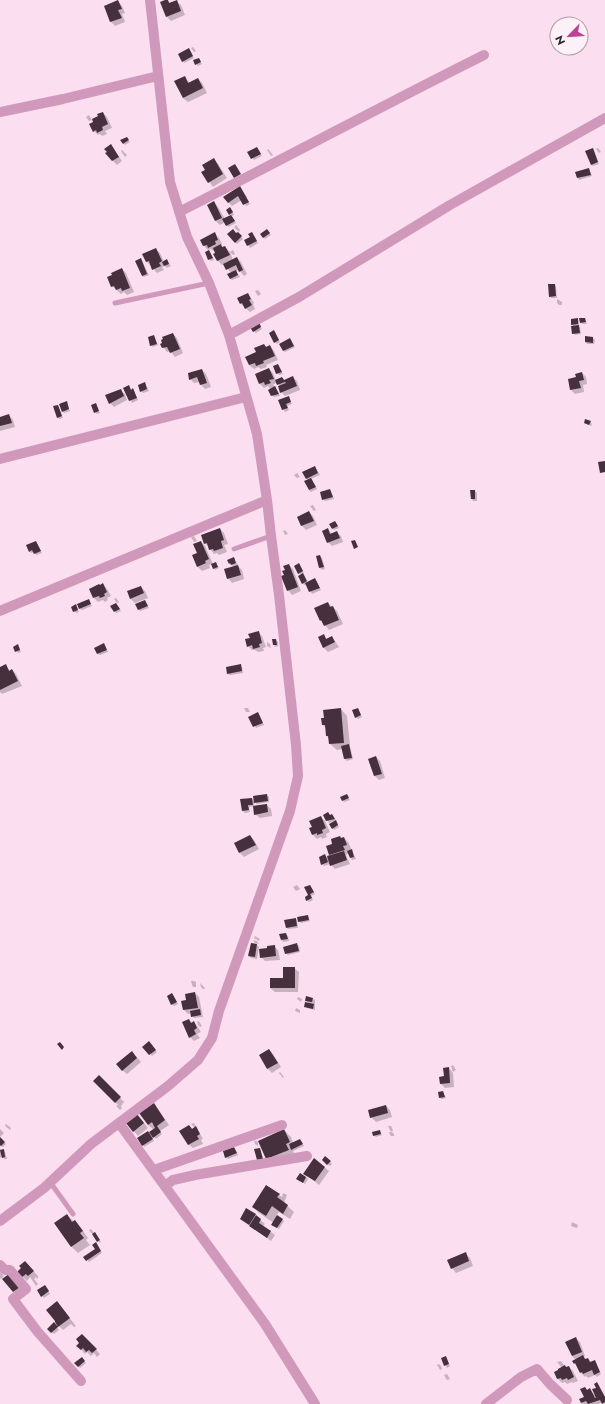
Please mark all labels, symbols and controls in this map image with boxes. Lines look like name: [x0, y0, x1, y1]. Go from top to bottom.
north arrow: [549, 16, 589, 56]
text: N: [551, 33, 569, 48]

